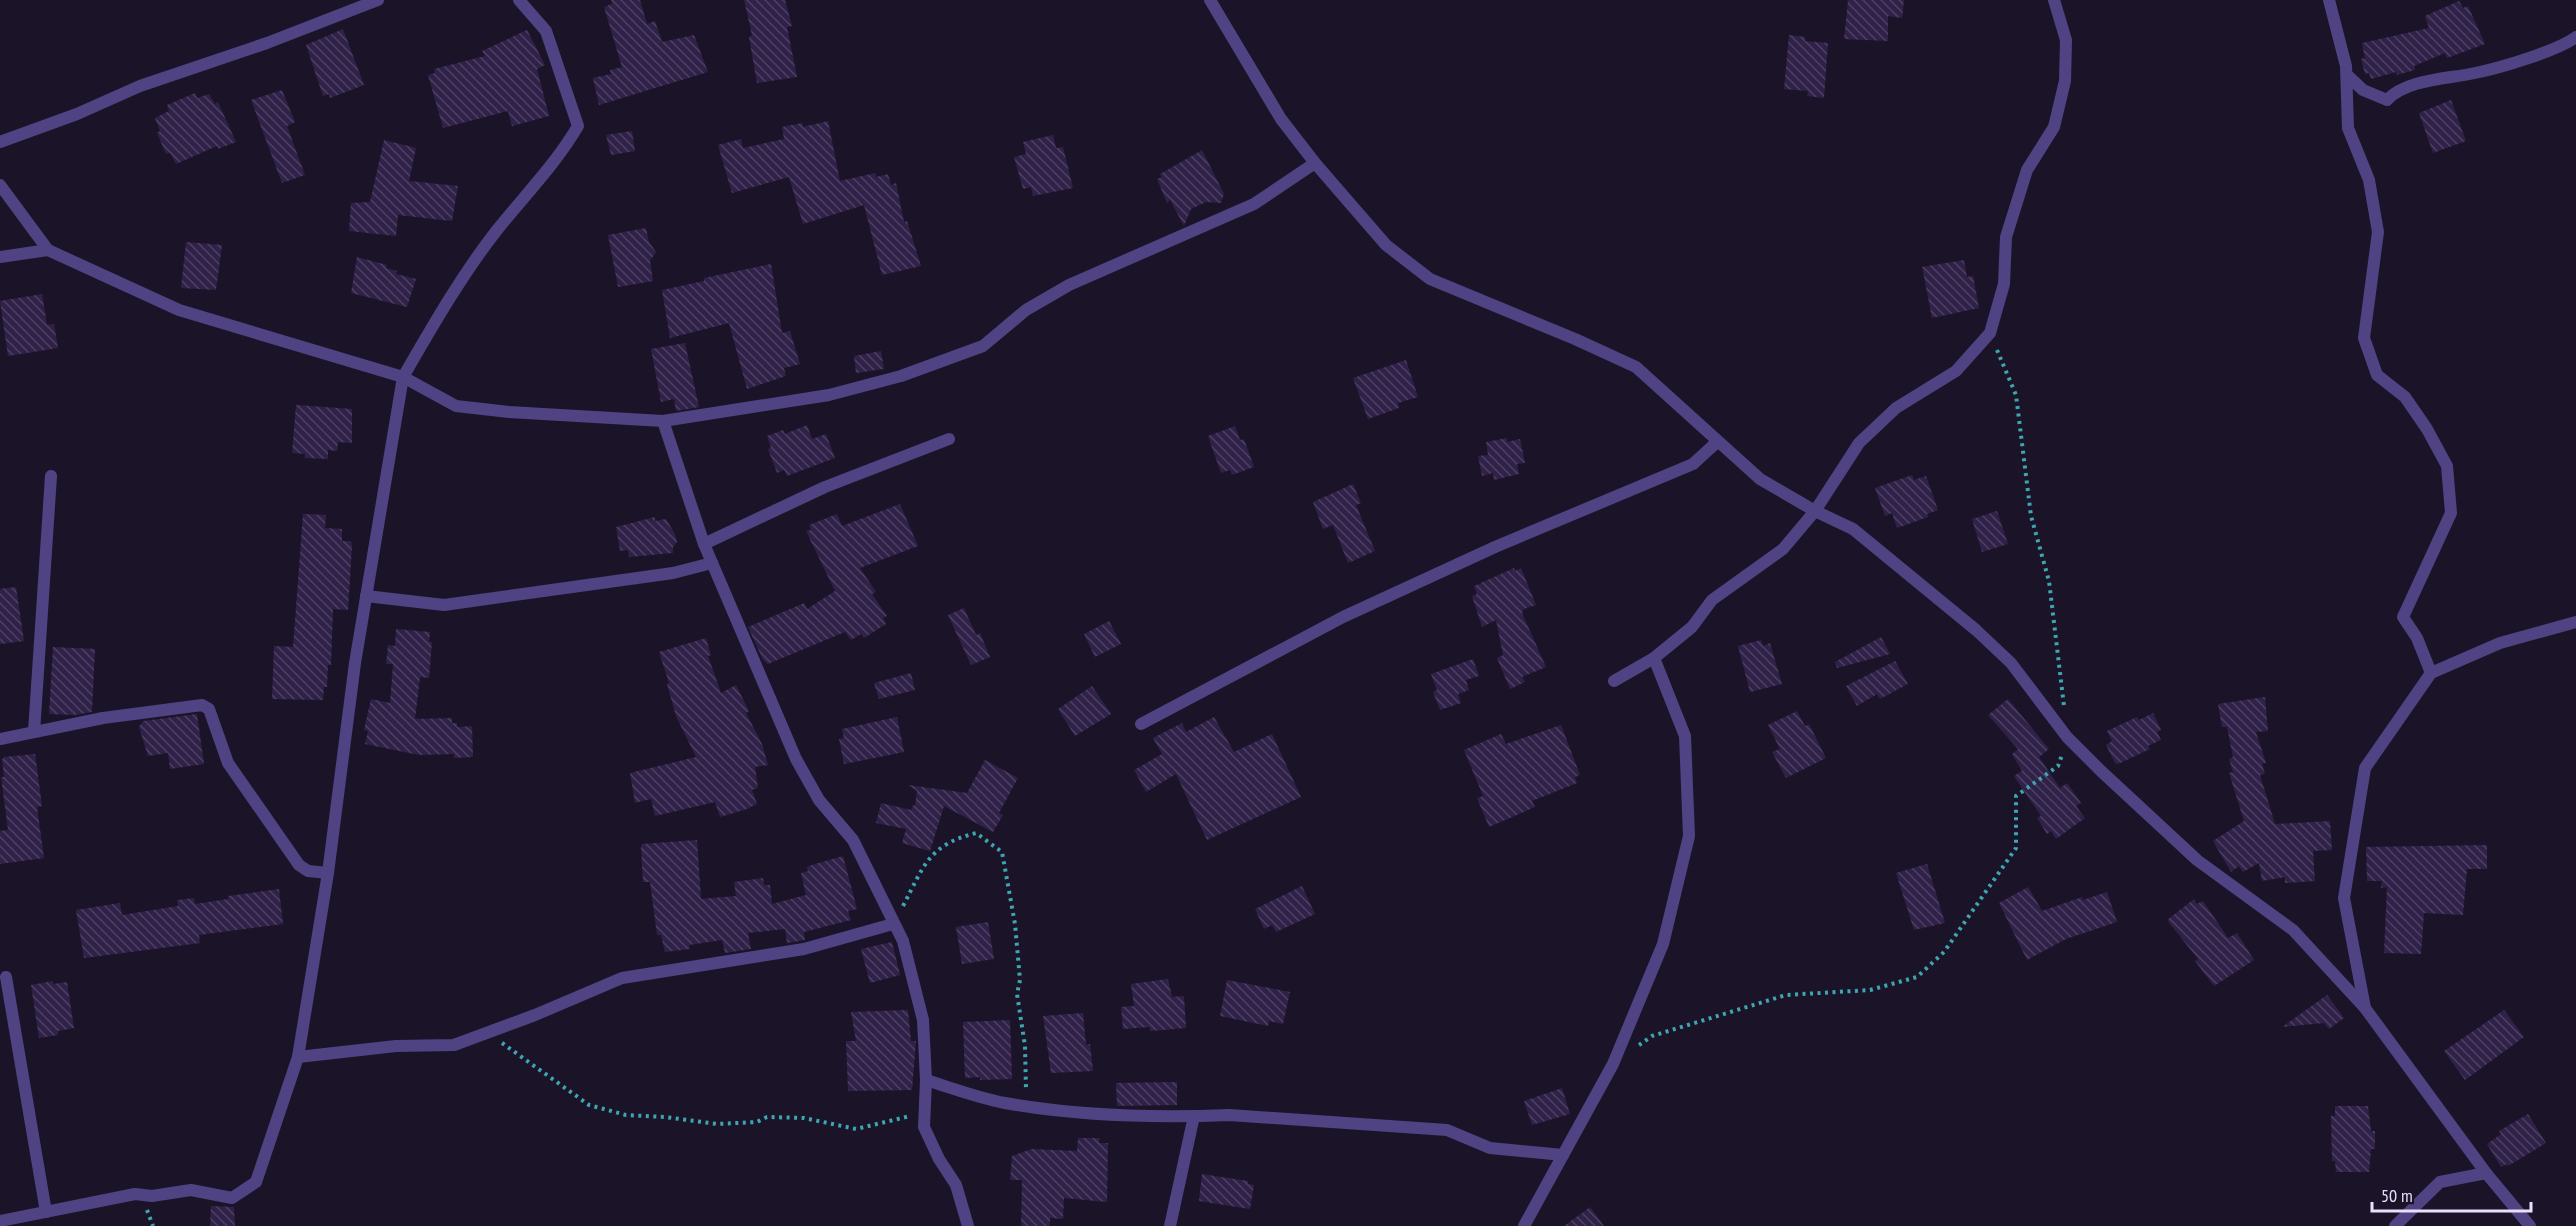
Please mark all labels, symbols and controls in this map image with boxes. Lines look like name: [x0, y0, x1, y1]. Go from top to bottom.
scale bar: [2372, 1175, 2531, 1213]
text: 50 m: [2381, 1184, 2413, 1207]

